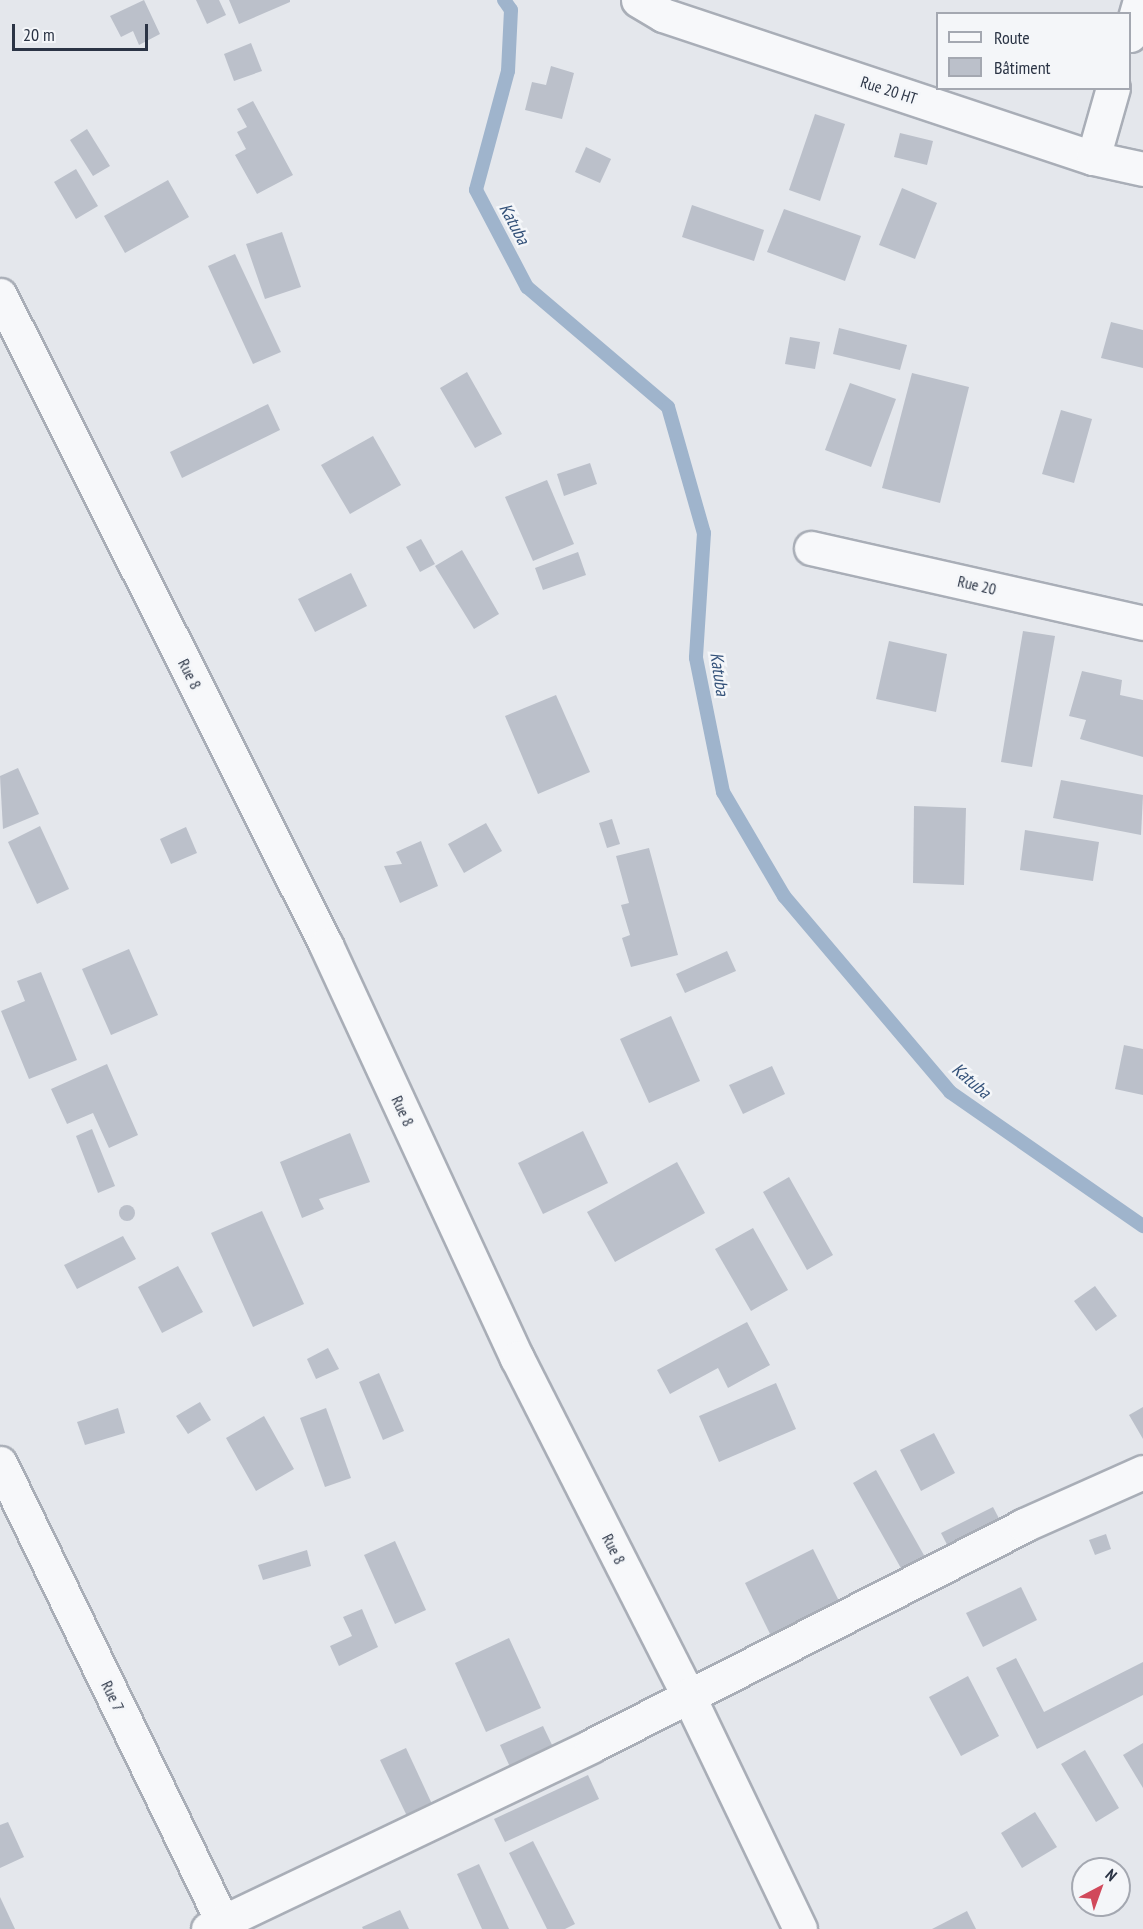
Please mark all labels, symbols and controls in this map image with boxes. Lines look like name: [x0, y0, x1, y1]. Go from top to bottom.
scale bar: [15, 12, 152, 50]
legend: [936, 12, 1131, 90]
text: 20 m: [23, 23, 55, 46]
text: Route: [994, 26, 1030, 49]
text: Bâtiment: [994, 56, 1051, 79]
street label: Rue 20 HT: [858, 72, 920, 108]
water label: Katuba: [494, 200, 534, 248]
street label: Rue 20: [956, 571, 998, 599]
water label: Katuba: [705, 651, 733, 697]
street label: Rue 8: [174, 655, 206, 693]
water label: Katuba: [947, 1059, 995, 1103]
street label: Rue 8: [388, 1093, 418, 1129]
street label: Rue 8: [598, 1530, 630, 1568]
street label: Rue 7: [97, 1677, 129, 1715]
north arrow: [1071, 1857, 1131, 1917]
text: N: [1102, 1865, 1121, 1885]

